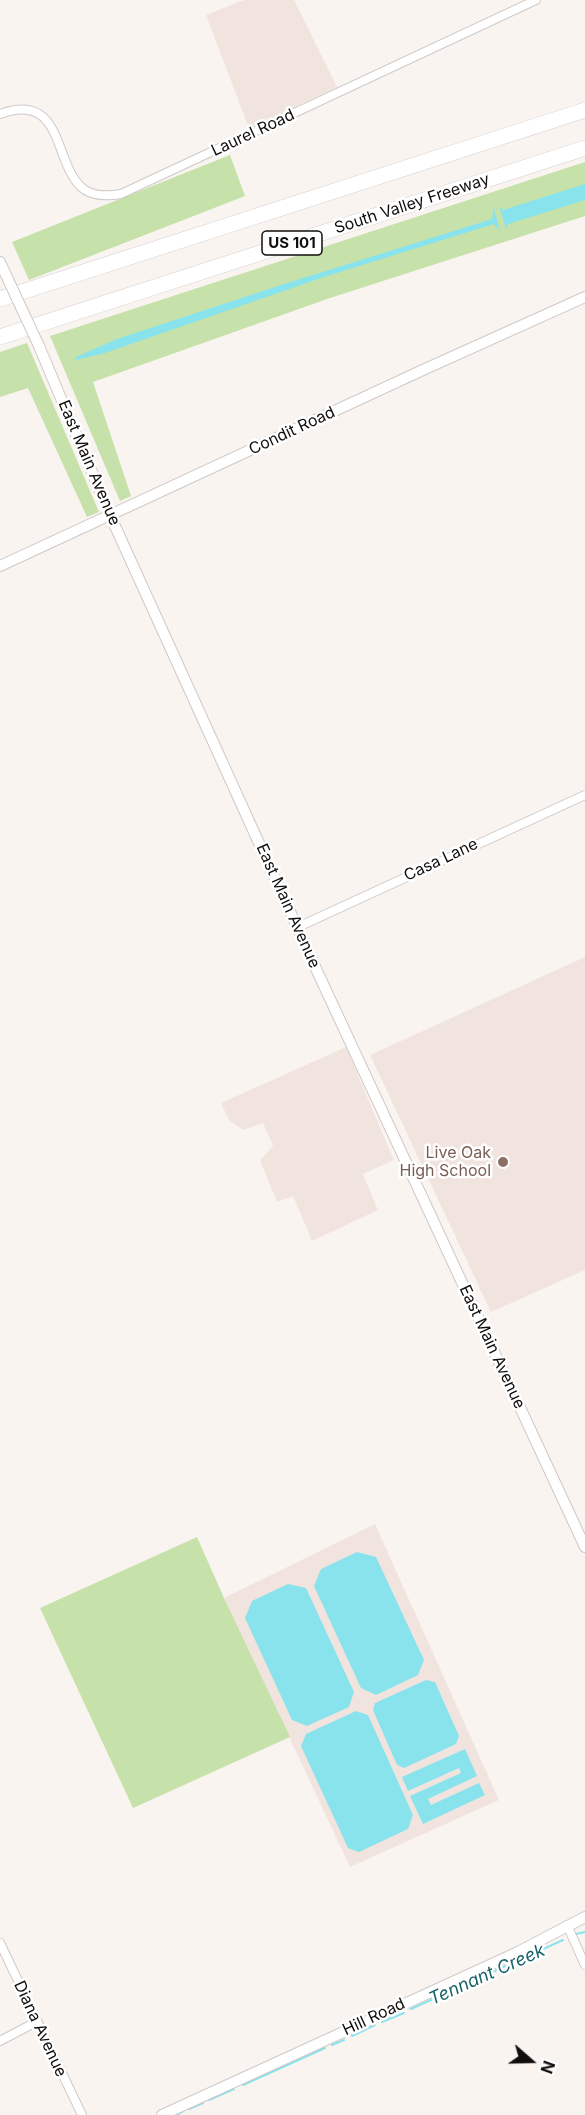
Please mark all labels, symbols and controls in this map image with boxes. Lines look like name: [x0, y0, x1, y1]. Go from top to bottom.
street label: Laurel Road: [208, 105, 298, 161]
street label: South Valley Freeway: [332, 170, 492, 238]
road number: US 101: [262, 231, 322, 255]
street label: East Main Avenue: [54, 397, 124, 529]
street label: Condit Road: [246, 403, 338, 459]
street label: Casa Lane: [401, 835, 481, 885]
street label: East Main Avenue: [252, 841, 324, 971]
place label: Live Oak High School: [400, 1143, 491, 1181]
marker: Live Oak High School: [496, 1155, 510, 1169]
street label: East Main Avenue: [455, 1282, 529, 1412]
water label: Tennant Creek: [426, 1940, 548, 2010]
street label: Diana Avenue: [9, 1978, 71, 2080]
street label: Hill Road: [340, 1994, 408, 2040]
north arrow: [501, 2031, 561, 2091]
text: N: [536, 2058, 559, 2076]

